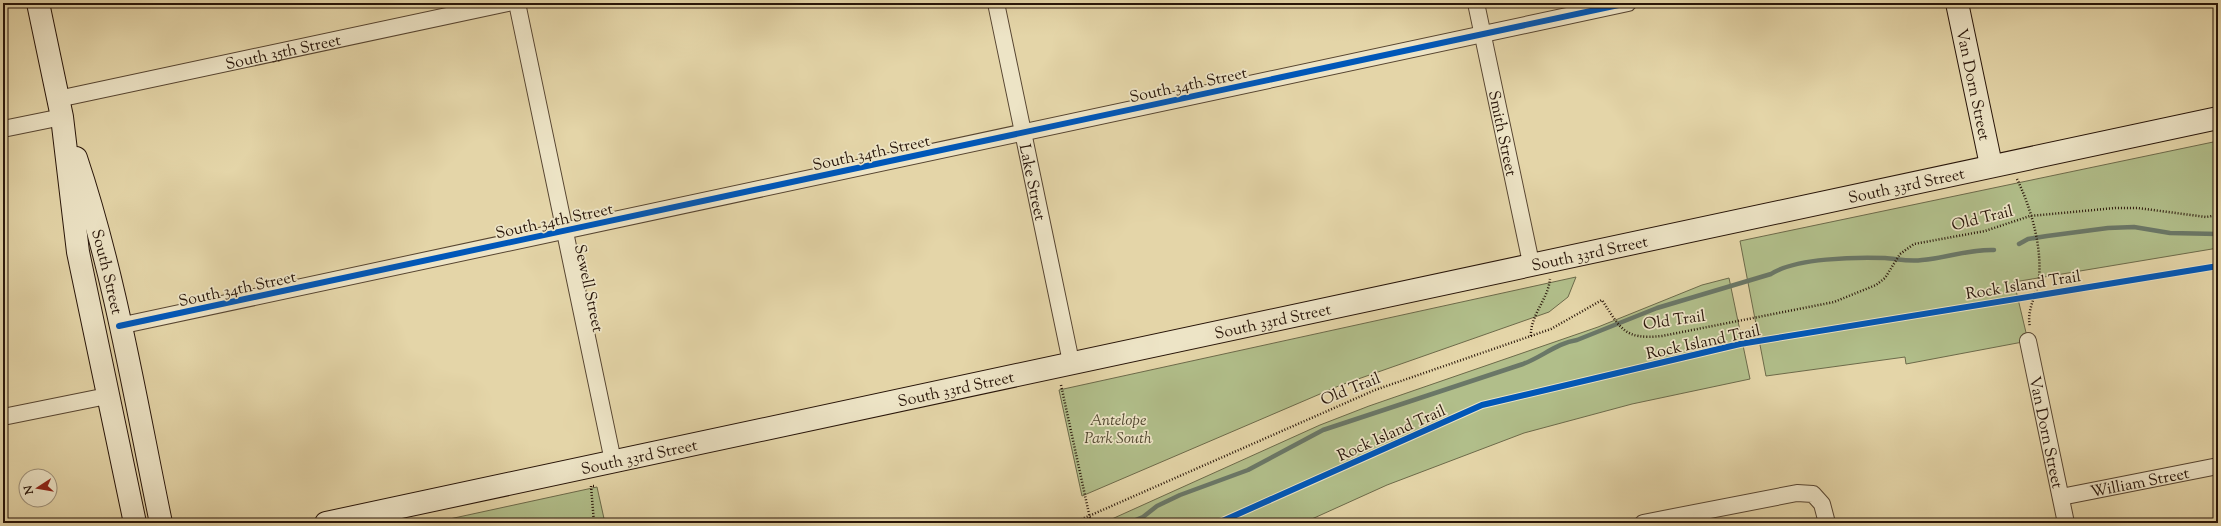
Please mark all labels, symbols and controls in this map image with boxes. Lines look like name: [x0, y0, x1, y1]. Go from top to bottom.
street label: Van Dorn Street: [1949, 27, 1995, 143]
street label: South 35th Street: [224, 30, 344, 77]
street label: South 34th Street: [1128, 63, 1250, 110]
street label: Smith Street: [1481, 89, 1521, 179]
street label: South 34th Street: [811, 131, 933, 178]
street label: Lake Street: [1012, 142, 1050, 224]
street label: South 33rd Street: [1846, 163, 1968, 211]
street label: South 34th Street: [494, 199, 616, 246]
street label: Old Trail: [1949, 201, 2016, 238]
street label: South Street: [84, 227, 127, 317]
street label: South 33rd Street: [1530, 231, 1651, 279]
street label: Sewell Street: [567, 242, 608, 335]
street label: Rock Island Trail: [1964, 266, 2083, 307]
street label: South 34th Street: [177, 267, 299, 314]
street label: South 33rd Street: [1213, 299, 1334, 346]
street label: Old Trail: [1642, 306, 1707, 337]
street label: Rock Island Trail: [1644, 320, 1763, 367]
street label: South 33rd Street: [896, 367, 1017, 414]
street label: Old Trail: [1318, 368, 1385, 413]
street label: Van Dorn Street: [2022, 374, 2068, 491]
street label: Rock Island Trail: [1334, 400, 1450, 468]
park label: Antelope Park South: [1084, 410, 1152, 451]
street label: South 33rd Street: [579, 435, 700, 482]
street label: William Street: [2089, 463, 2192, 505]
north arrow: [18, 468, 58, 508]
text: N: [20, 484, 38, 497]

